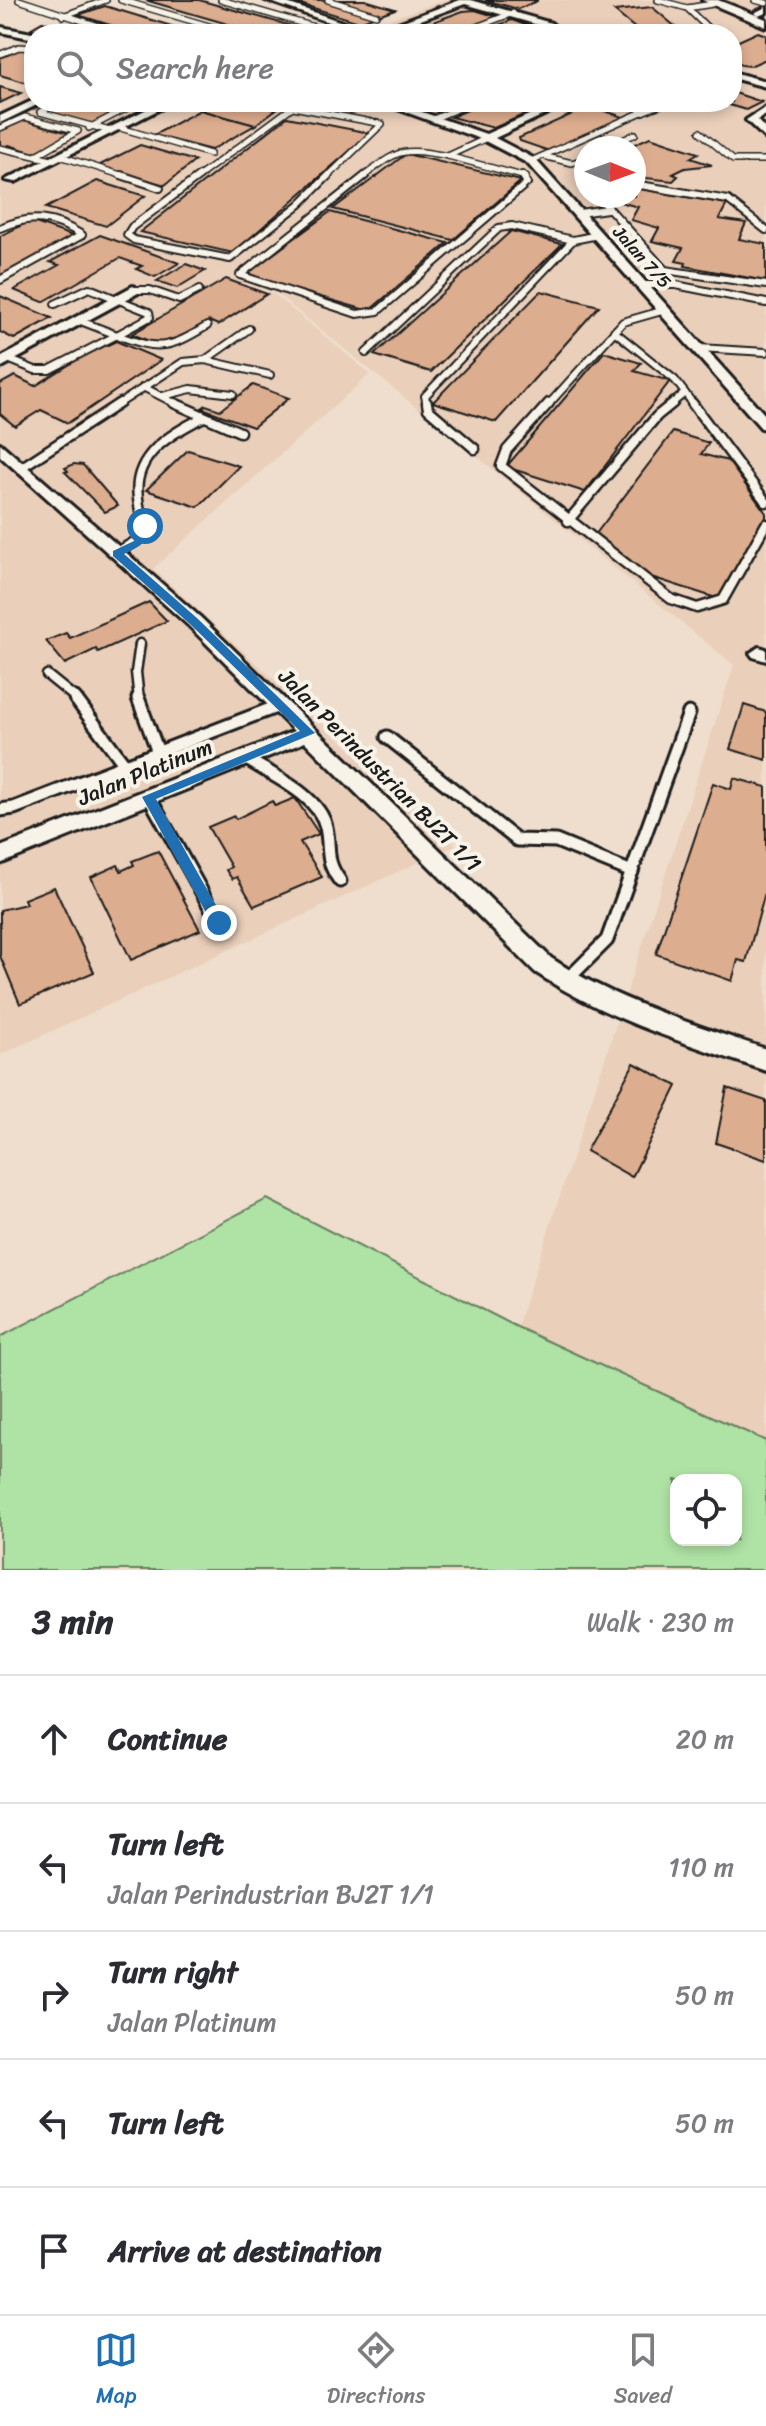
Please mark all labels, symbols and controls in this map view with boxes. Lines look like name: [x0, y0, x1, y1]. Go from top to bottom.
search box: [24, 24, 742, 112]
text: Search here: [116, 41, 274, 95]
icon: search: [52, 46, 96, 90]
north arrow: [574, 136, 646, 208]
street label: Jalan 7/5: [604, 217, 679, 296]
route start: [127, 508, 163, 544]
street label: Jalan Perindustrian BJ2T 1/1: [268, 658, 491, 881]
street label: Jalan Platinum: [71, 727, 218, 817]
route end: [201, 905, 237, 941]
map controls: [670, 1474, 742, 1546]
button: locate: [670, 1474, 742, 1546]
text: 3 min: [32, 1592, 113, 1652]
text: Walk · 230 m: [587, 1599, 734, 1645]
text: Continue: [108, 1712, 227, 1766]
text: 20 m: [676, 1716, 734, 1762]
icon: ahead: [32, 1717, 76, 1761]
text: Turn left: [108, 1817, 224, 1871]
text: 110 m: [669, 1844, 734, 1890]
icon: left: [32, 1845, 76, 1889]
text: Jalan Perindustrian BJ2T 1/1: [108, 1871, 434, 1917]
text: Turn right: [108, 1945, 238, 1999]
text: 50 m: [675, 1972, 734, 2018]
icon: right: [32, 1973, 76, 2017]
text: Jalan Platinum: [108, 1999, 277, 2045]
text: Turn left: [108, 2096, 224, 2150]
text: 50 m: [675, 2100, 734, 2146]
icon: left: [32, 2101, 76, 2145]
text: Arrive at destination: [108, 2224, 382, 2278]
icon: arrive: [32, 2229, 76, 2273]
tab: Map: [94, 2328, 138, 2415]
tab: Directions: [327, 2328, 425, 2415]
tab: Saved: [614, 2328, 672, 2415]

